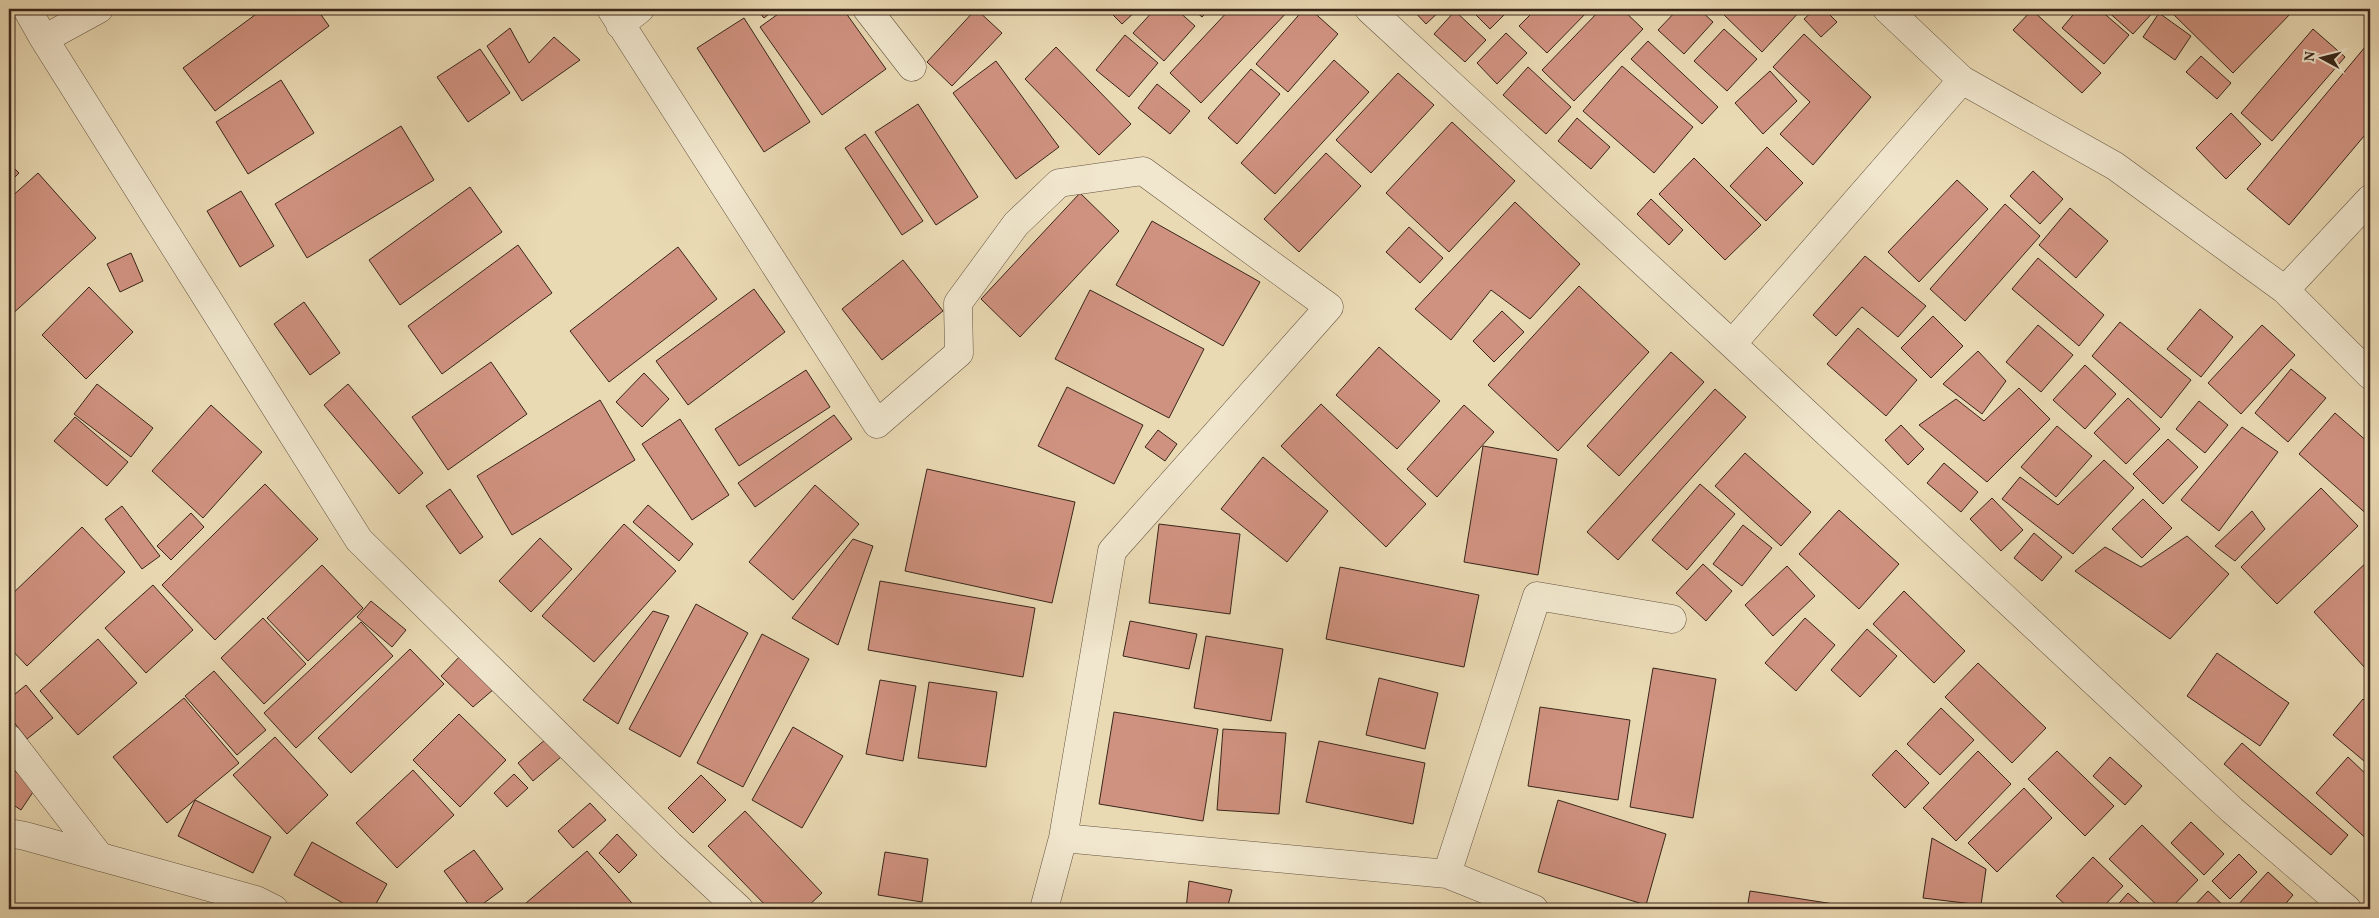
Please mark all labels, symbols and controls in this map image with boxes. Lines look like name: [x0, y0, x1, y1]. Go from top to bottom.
north arrow: [2296, 32, 2346, 82]
text: N: [2301, 50, 2321, 63]

